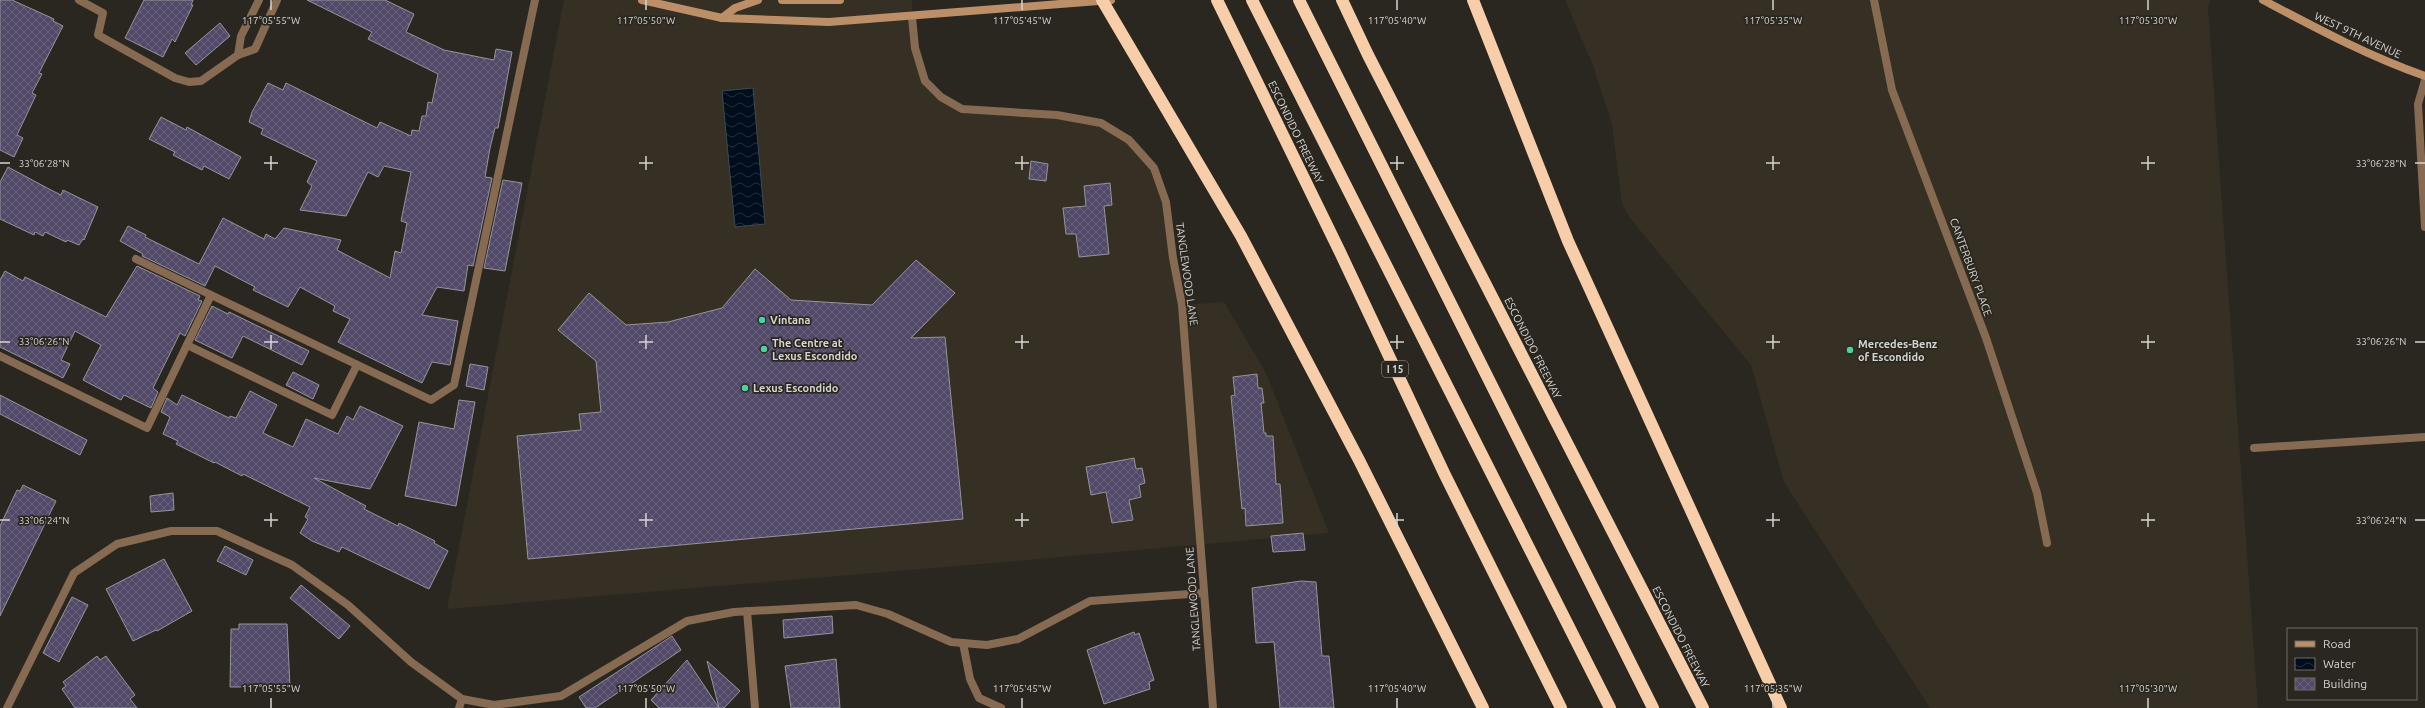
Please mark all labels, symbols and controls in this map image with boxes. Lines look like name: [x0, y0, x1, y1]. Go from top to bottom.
street label: WEST 9TH AVENUE: [2313, 10, 2403, 60]
text: 117°05'55"W: [242, 15, 300, 26]
text: 117°05'50"W: [617, 15, 675, 26]
text: 117°05'45"W: [993, 15, 1051, 26]
text: 117°05'40"W: [1368, 15, 1426, 26]
text: 117°05'35"W: [1744, 15, 1802, 26]
text: 117°05'30"W: [2119, 15, 2177, 26]
street label: ESCONDIDO FREEWAY: [1266, 79, 1326, 186]
text: 33°06'28"N: [19, 158, 69, 169]
text: 33°06'28"N: [2356, 158, 2406, 169]
street label: CANTERBURY PLACE: [1948, 216, 1994, 318]
street label: TANGLEWOOD LANE: [1174, 222, 1200, 326]
street label: ESCONDIDO FREEWAY: [1502, 295, 1564, 401]
place label: Vintana: [770, 314, 811, 326]
marker: Vintana: [757, 315, 767, 325]
text: 33°06'26"N: [19, 336, 69, 347]
text: 33°06'26"N: [2356, 336, 2406, 347]
place label: The Centre at Lexus Escondido: [772, 337, 858, 362]
place label: Mercedes-Benz of Escondido: [1858, 338, 1938, 363]
marker: The Centre at Lexus Escondido: [759, 344, 769, 354]
marker: Mercedes-Benz of Escondido: [1845, 345, 1855, 355]
road number: I 15: [1382, 361, 1408, 377]
place label: Lexus Escondido: [753, 382, 839, 394]
marker: Lexus Escondido: [740, 383, 750, 393]
text: 33°06'24"N: [19, 515, 69, 526]
text: 33°06'24"N: [2356, 515, 2406, 526]
street label: TANGLEWOOD LANE: [1183, 547, 1203, 651]
street label: ESCONDIDO FREEWAY: [1650, 584, 1712, 690]
legend: [2287, 628, 2417, 700]
text: Road: [2323, 637, 2351, 650]
text: Water: [2323, 657, 2356, 670]
text: Building: [2323, 677, 2367, 690]
text: 117°05'55"W: [242, 683, 300, 694]
text: 117°05'50"W: [617, 683, 675, 694]
text: 117°05'45"W: [993, 683, 1051, 694]
text: 117°05'40"W: [1368, 683, 1426, 694]
text: 117°05'35"W: [1744, 683, 1802, 694]
text: 117°05'30"W: [2119, 683, 2177, 694]

